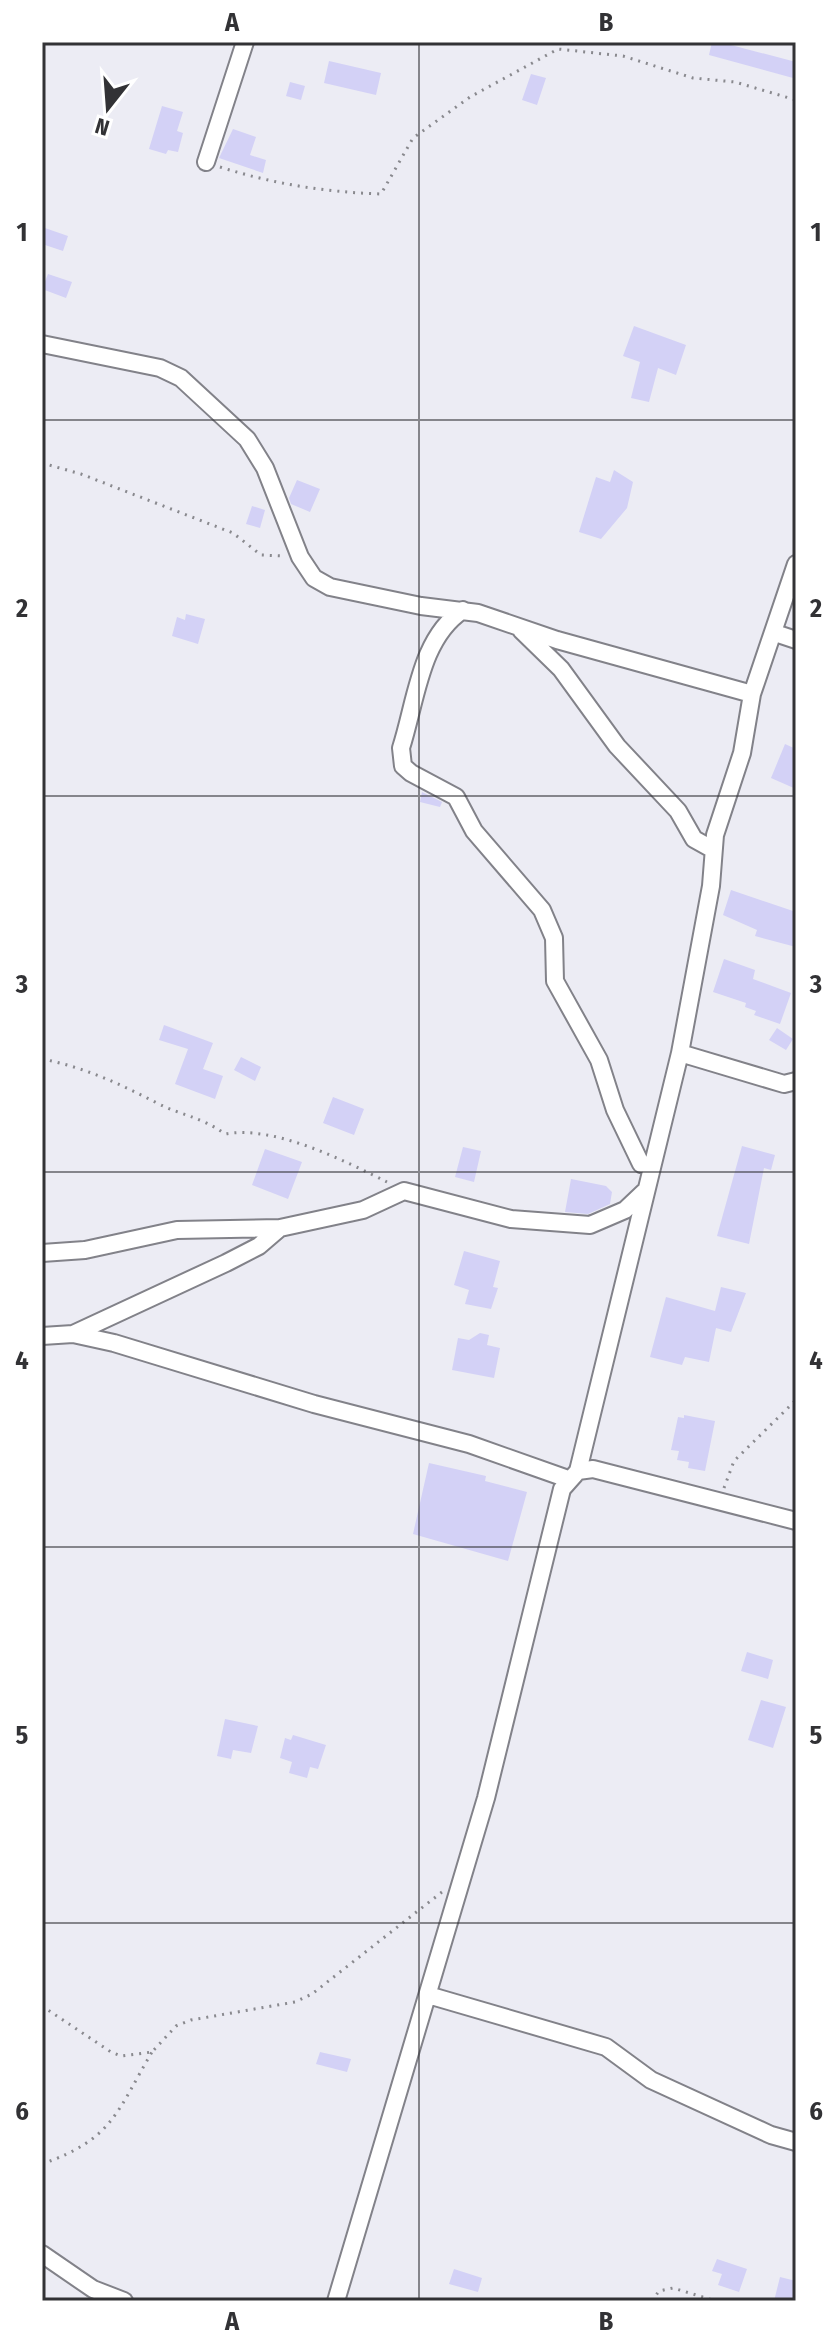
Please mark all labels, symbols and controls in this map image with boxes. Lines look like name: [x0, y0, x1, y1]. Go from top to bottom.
text: A: [224, 7, 240, 38]
text: B: [599, 7, 614, 38]
north arrow: [68, 68, 148, 148]
text: N: [92, 112, 113, 141]
text: 1: [17, 217, 28, 248]
text: 1: [811, 217, 822, 248]
text: 2: [15, 593, 28, 624]
text: 2: [809, 593, 822, 624]
text: 3: [15, 969, 28, 1000]
text: 3: [809, 969, 822, 1000]
text: 4: [15, 1345, 29, 1376]
text: 4: [809, 1345, 823, 1376]
text: 5: [16, 1720, 29, 1751]
text: 5: [810, 1720, 823, 1751]
text: 6: [15, 2096, 29, 2127]
text: 6: [809, 2096, 823, 2127]
text: A: [224, 2306, 240, 2337]
text: B: [599, 2306, 614, 2337]

